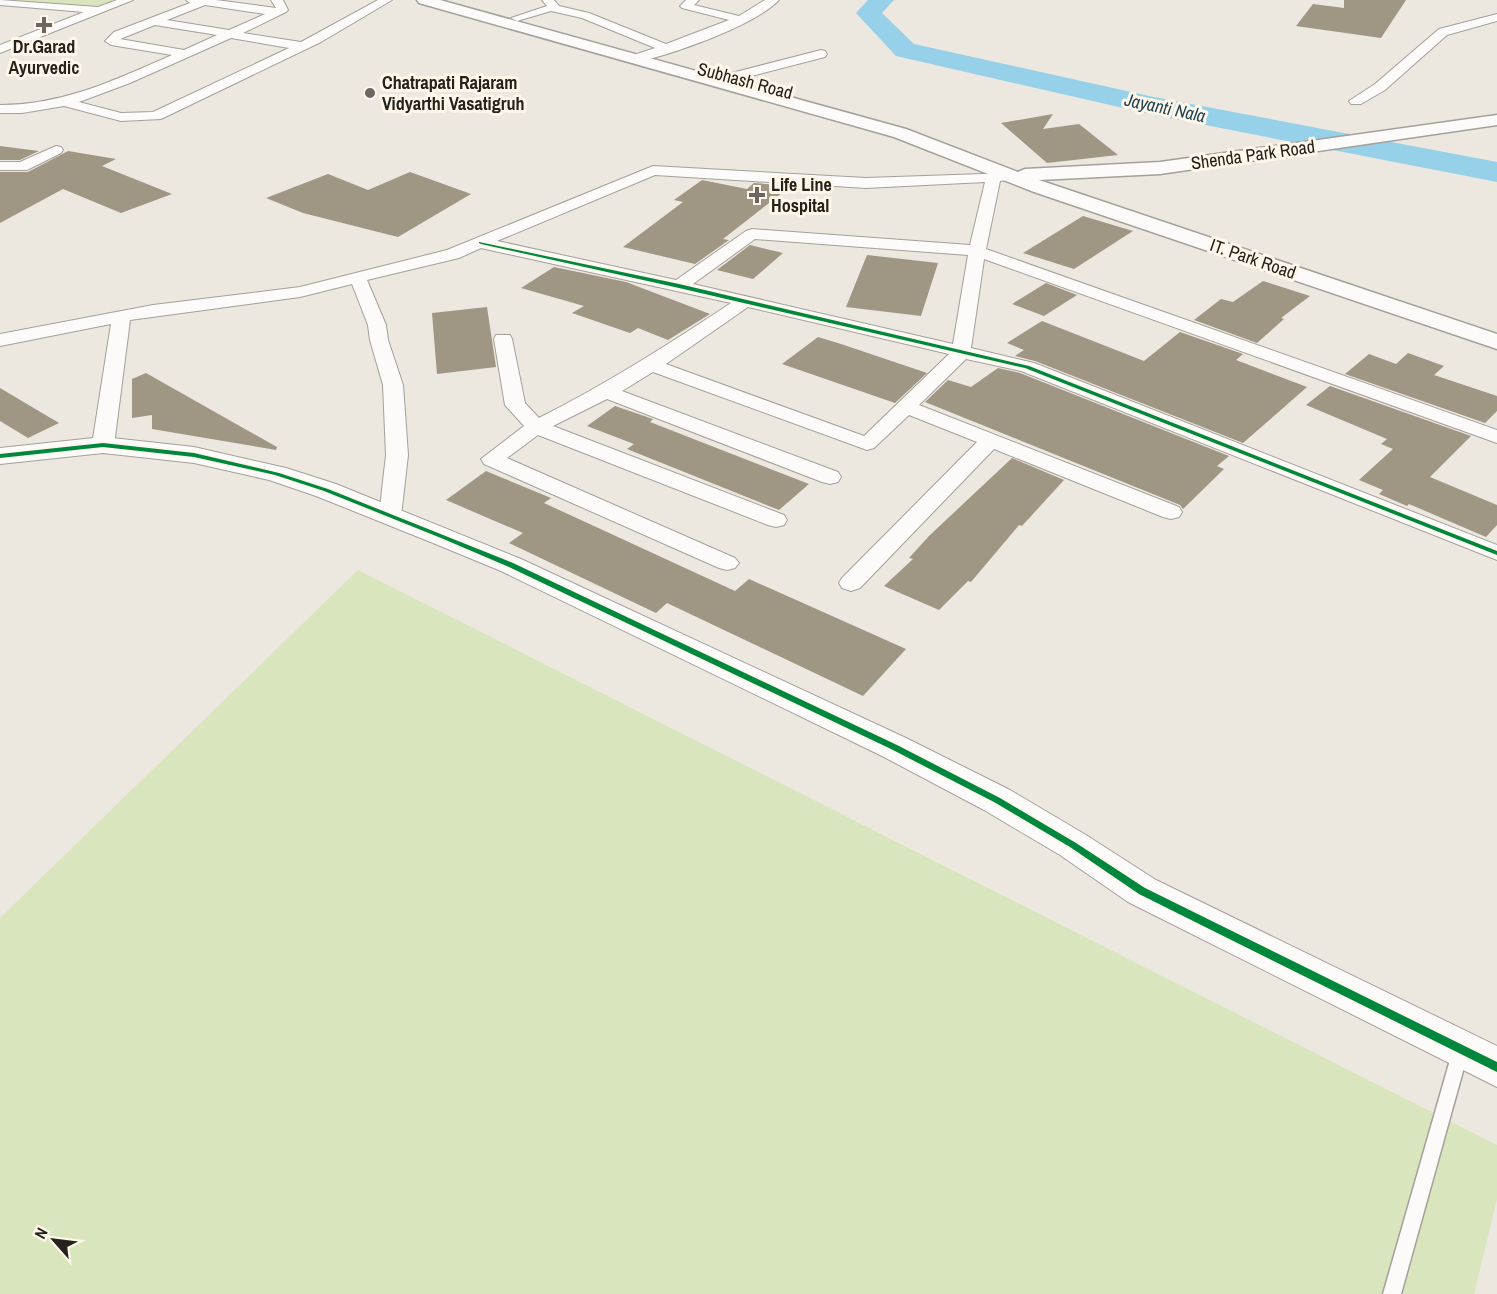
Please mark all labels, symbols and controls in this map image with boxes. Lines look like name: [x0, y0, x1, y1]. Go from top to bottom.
marker: Dr.Garad Ayurvedic: [35, 16, 53, 34]
place label: Dr.Garad Ayurvedic: [9, 34, 79, 80]
street label: Subhash Road: [695, 56, 796, 105]
place label: Chatrapati Rajaram Vidyarthi Vasatigruh: [382, 70, 525, 116]
marker: Chatrapati Rajaram Vidyarthi Vasatigruh: [363, 86, 377, 100]
water label: Jayanti Nala: [1121, 87, 1208, 128]
street label: Shenda Park Road: [1189, 133, 1316, 176]
place label: Life Line Hospital: [771, 172, 832, 218]
marker: Life Line Hospital: [748, 186, 766, 204]
street label: IT. Park Road: [1207, 232, 1300, 285]
north arrow: [24, 1210, 84, 1270]
text: N: [29, 1224, 53, 1242]

